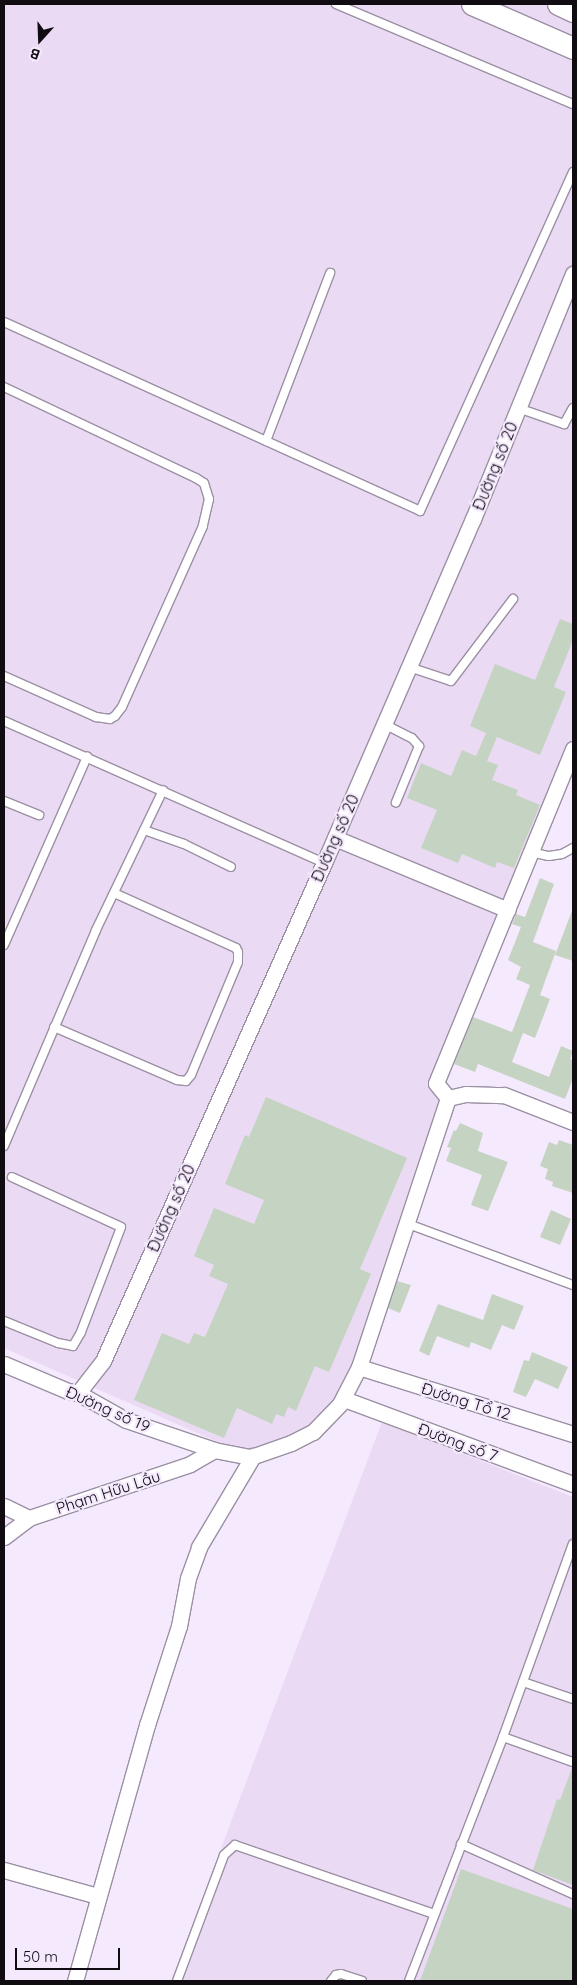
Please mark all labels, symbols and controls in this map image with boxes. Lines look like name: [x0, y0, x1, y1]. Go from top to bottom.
north arrow: [15, 15, 65, 65]
text: B: [27, 44, 42, 64]
street label: Đường số 20: [469, 419, 521, 513]
street label: Đường số 20: [307, 791, 363, 885]
street label: Đường số 20: [143, 1161, 199, 1255]
street label: Đường Tổ 12: [419, 1378, 513, 1424]
street label: Đường số 19: [63, 1382, 153, 1436]
street label: Đường số 7: [415, 1419, 501, 1465]
street label: Phạm Hữu Lầu: [53, 1466, 163, 1518]
scale bar: [18, 1938, 122, 1970]
text: 50 m: [23, 1947, 58, 1966]

